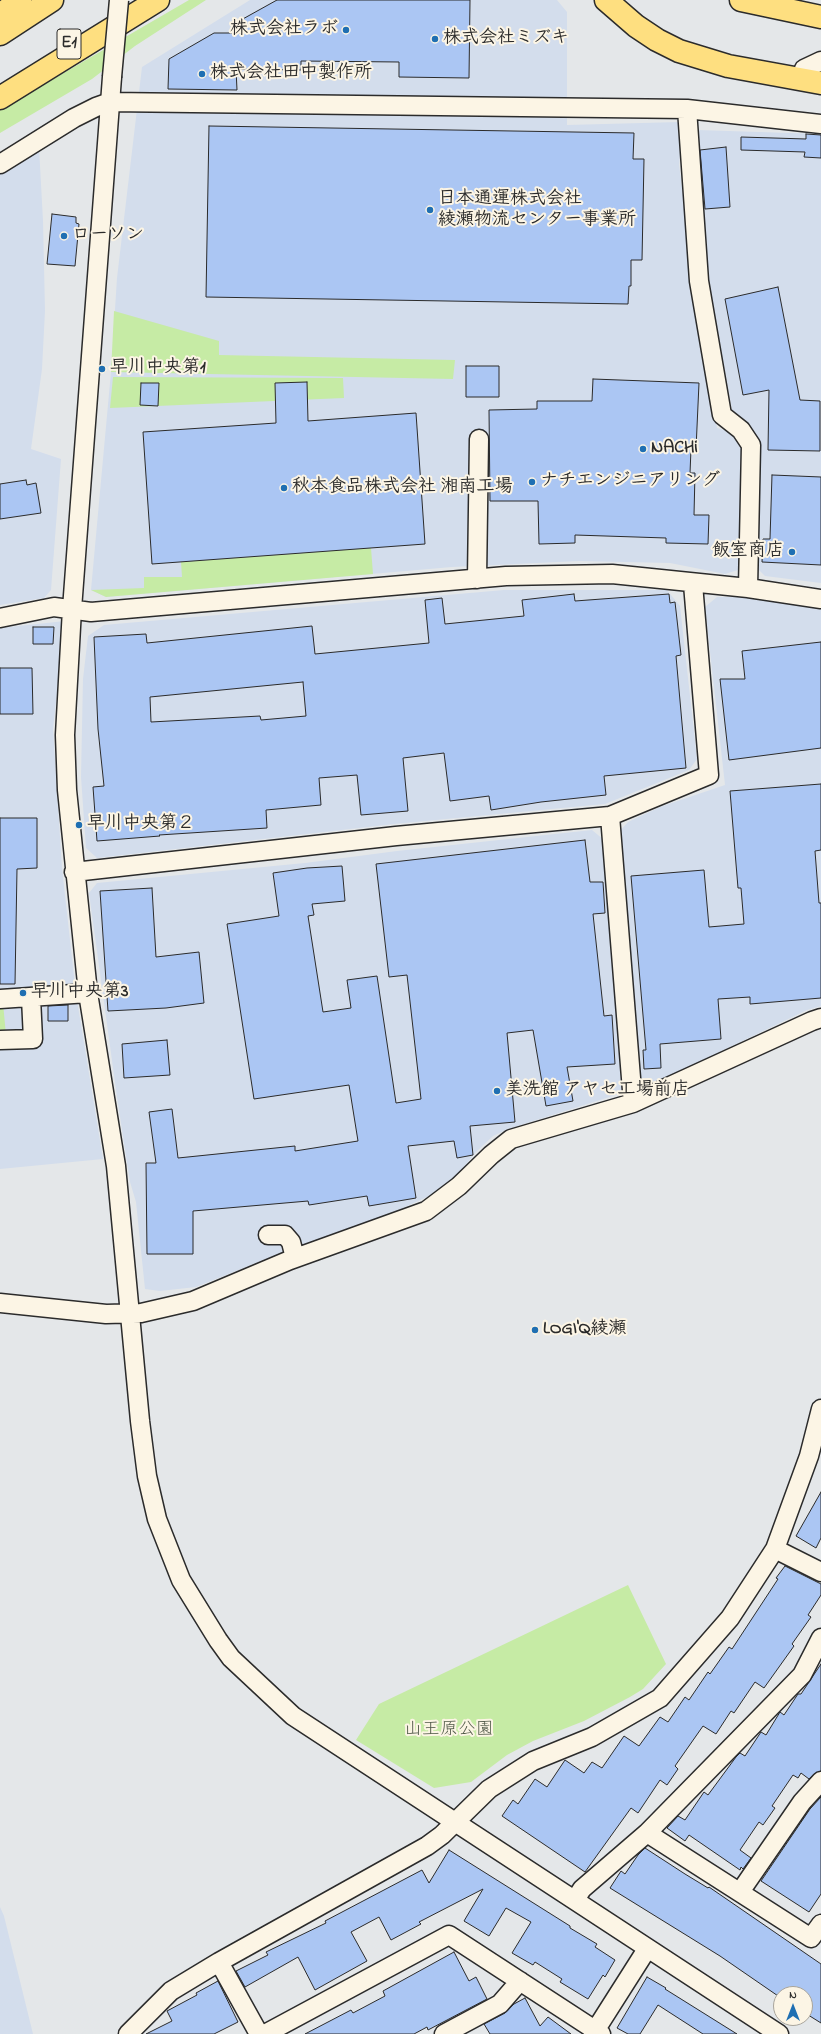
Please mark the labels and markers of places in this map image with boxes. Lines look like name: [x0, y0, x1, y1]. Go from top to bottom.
place label: 株式会社ラボ: [230, 19, 338, 41]
marker: 株式会社ラボ: [341, 25, 351, 35]
place label: 株式会社ミズキ: [443, 28, 569, 50]
marker: 株式会社ミズキ: [430, 34, 440, 44]
place label: 株式会社田中製作所: [210, 63, 372, 85]
marker: 株式会社田中製作所: [197, 69, 207, 79]
place label: 日本通運株式会社 綾瀬物流センター事業所: [438, 189, 636, 232]
marker: 日本通運株式会社 綾瀬物流センター事業所: [425, 205, 435, 215]
place label: ローソン: [72, 225, 144, 247]
marker: ローソン: [59, 231, 69, 241]
place label: 早川中央第1: [110, 358, 206, 380]
marker: 早川中央第1: [97, 364, 107, 374]
place label: NACHi: [651, 438, 698, 460]
marker: NACHi: [638, 444, 648, 454]
place label: ナチエンジニアリング: [540, 471, 720, 493]
place label: 秋本食品株式会社 湘南工場: [292, 477, 512, 499]
marker: ナチエンジニアリング: [527, 477, 537, 487]
marker: 秋本食品株式会社 湘南工場: [279, 483, 289, 493]
place label: 飯室商店: [712, 541, 784, 563]
marker: 飯室商店: [787, 547, 797, 557]
place label: 早川中央第２: [87, 814, 195, 836]
marker: 早川中央第２: [74, 820, 84, 830]
place label: 早川中央第3: [31, 982, 128, 1004]
marker: 早川中央第3: [18, 988, 28, 998]
place label: 美洗館 アヤセ工場前店: [505, 1080, 689, 1102]
marker: 美洗館 アヤセ工場前店: [492, 1086, 502, 1096]
place label: LOGI'Q綾瀬: [543, 1319, 626, 1341]
marker: LOGI'Q綾瀬: [530, 1325, 540, 1335]

